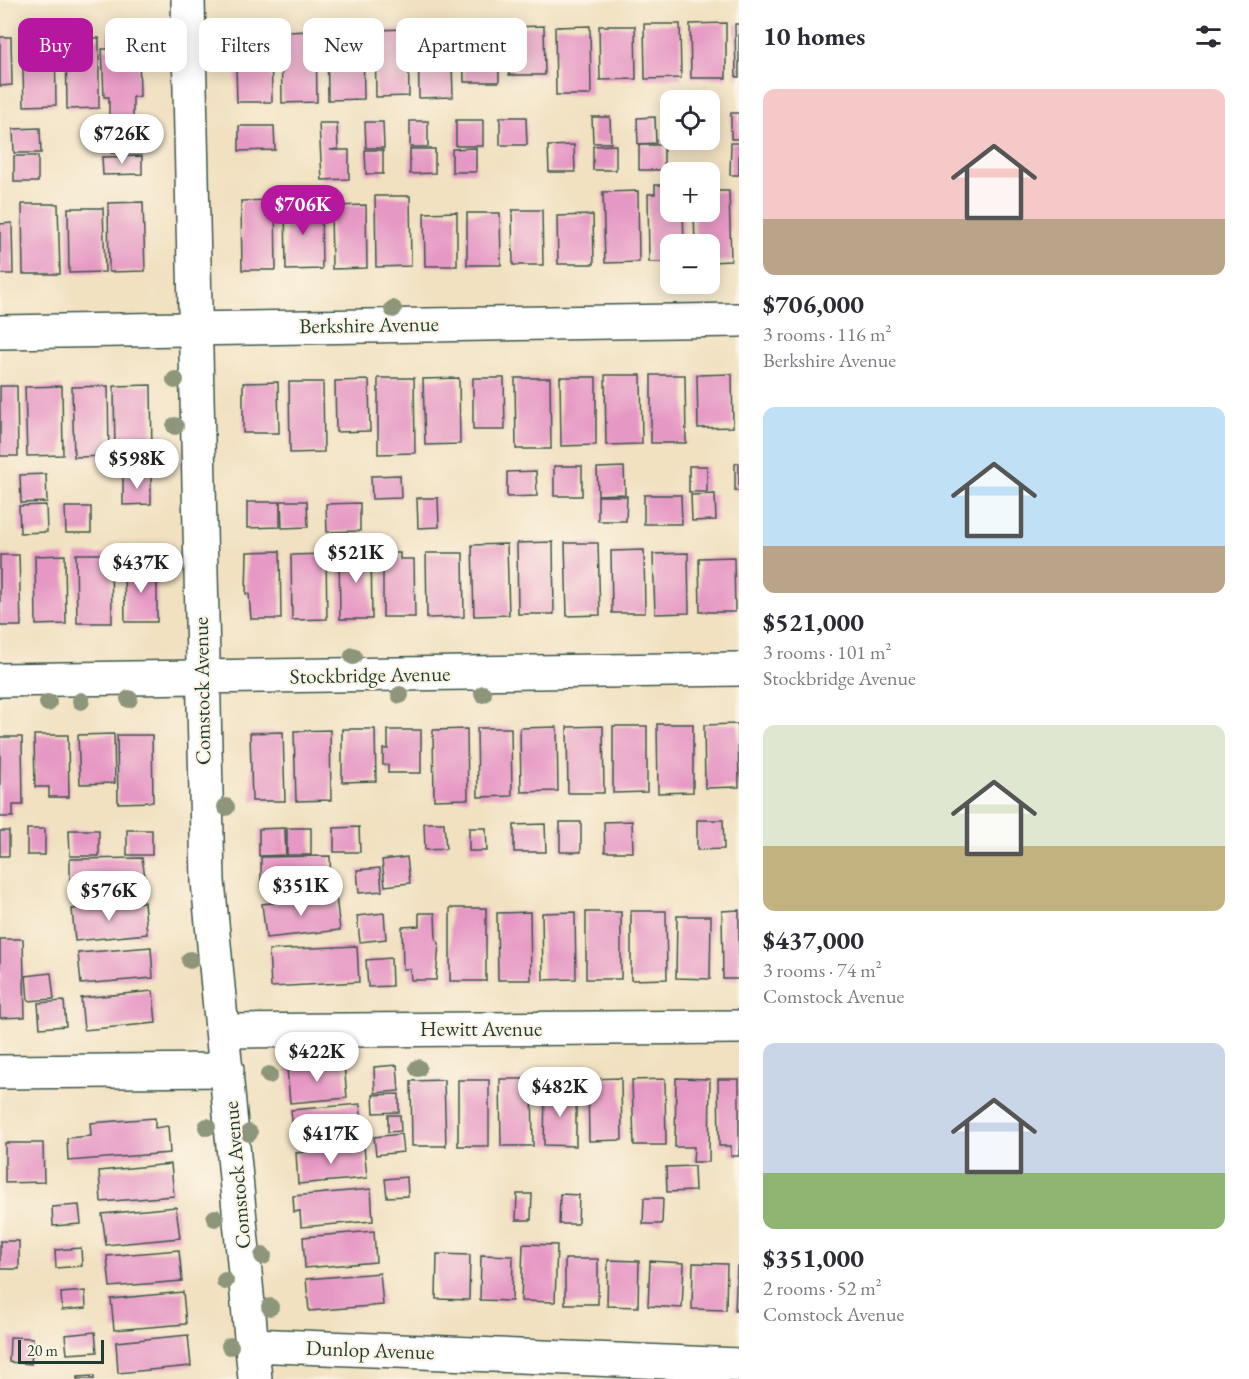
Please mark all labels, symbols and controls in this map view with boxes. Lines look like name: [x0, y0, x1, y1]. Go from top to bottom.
chip: Buy: [18, 18, 93, 72]
chip: Rent: [105, 18, 187, 72]
chip: Filters: [199, 18, 291, 72]
chip: New: [303, 18, 384, 72]
chip: Apartment: [396, 18, 527, 72]
text: 10 homes: [763, 19, 865, 53]
icon: filters: [1192, 20, 1225, 53]
map controls: [660, 90, 720, 294]
button: locate: [660, 90, 720, 150]
pin: $726K: [80, 114, 164, 165]
text: $726K: [94, 120, 150, 146]
icon: home: [940, 128, 1048, 236]
button: +: [660, 162, 720, 222]
pin: $706K: [261, 185, 345, 236]
text: $706K: [275, 191, 331, 217]
button: −: [660, 234, 720, 294]
text: $706,000: [763, 287, 864, 321]
street label: Berkshire Avenue: [299, 310, 439, 339]
text: 3 rooms · 116 m²: [763, 321, 891, 347]
text: Berkshire Avenue: [763, 347, 896, 373]
pin: $598K: [95, 439, 179, 490]
text: $598K: [109, 445, 165, 471]
icon: home: [940, 446, 1048, 554]
pin: $521K: [314, 533, 398, 584]
text: $521K: [328, 539, 384, 565]
pin: $437K: [99, 543, 183, 594]
text: $437K: [113, 549, 169, 575]
text: $521,000: [763, 605, 864, 639]
street label: Comstock Avenue: [187, 617, 216, 765]
text: 3 rooms · 101 m²: [763, 639, 891, 665]
street label: Stockbridge Avenue: [289, 660, 450, 689]
text: Stockbridge Avenue: [763, 665, 916, 691]
icon: home: [940, 764, 1048, 872]
pin: $351K: [259, 866, 343, 917]
pin: $576K: [67, 871, 151, 922]
text: $351K: [273, 872, 329, 898]
text: $576K: [81, 877, 137, 903]
text: $437,000: [763, 923, 864, 957]
text: 3 rooms · 74 m²: [763, 957, 882, 983]
text: Comstock Avenue: [763, 983, 904, 1009]
street label: Hewitt Avenue: [420, 1015, 542, 1042]
pin: $422K: [275, 1032, 359, 1083]
text: $422K: [289, 1038, 345, 1064]
pin: $482K: [518, 1067, 602, 1118]
text: $482K: [532, 1073, 588, 1099]
icon: home: [940, 1082, 1048, 1190]
street label: Comstock Avenue: [217, 1100, 256, 1250]
pin: $417K: [289, 1114, 373, 1165]
text: $417K: [303, 1120, 359, 1146]
text: $351,000: [763, 1241, 864, 1275]
text: 2 rooms · 52 m²: [763, 1275, 882, 1301]
text: Comstock Avenue: [763, 1301, 904, 1327]
street label: Dunlop Avenue: [305, 1334, 435, 1365]
scale bar: [18, 1337, 104, 1364]
text: 20 m: [27, 1340, 58, 1361]

